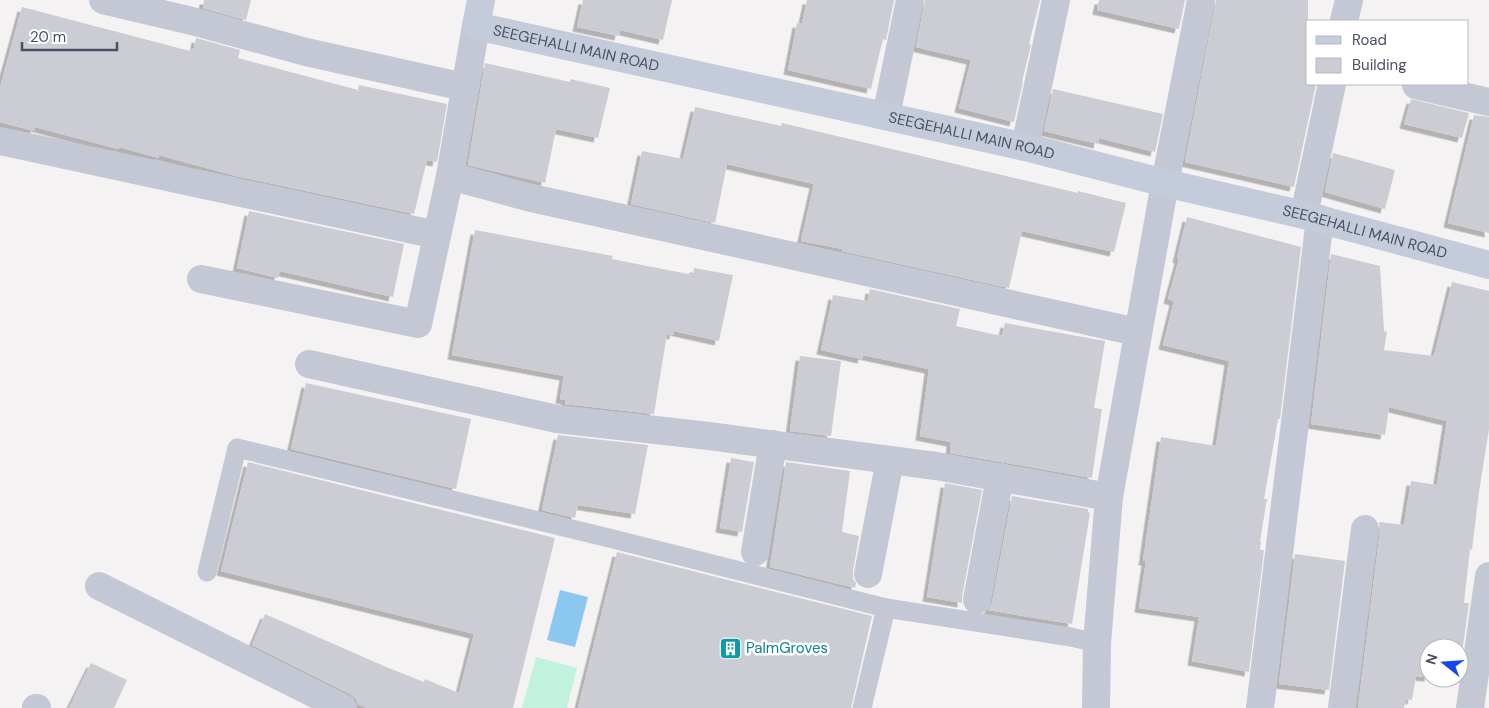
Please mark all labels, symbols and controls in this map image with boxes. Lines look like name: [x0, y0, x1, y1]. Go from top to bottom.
scale bar: [22, 20, 118, 52]
street label: SEEGEHALLI MAIN ROAD: [491, 20, 661, 76]
legend: [1306, 20, 1469, 85]
text: 20 m: [30, 27, 66, 47]
text: Road: [1352, 30, 1387, 50]
text: Building: [1352, 55, 1407, 75]
street label: SEEGEHALLI MAIN ROAD: [887, 107, 1057, 164]
street label: SEEGEHALLI MAIN ROAD: [1281, 200, 1449, 263]
building icon: PalmGroves: [718, 636, 742, 660]
place label: PalmGroves: [746, 638, 828, 658]
north arrow: [1419, 638, 1469, 688]
text: N: [1421, 652, 1442, 667]

